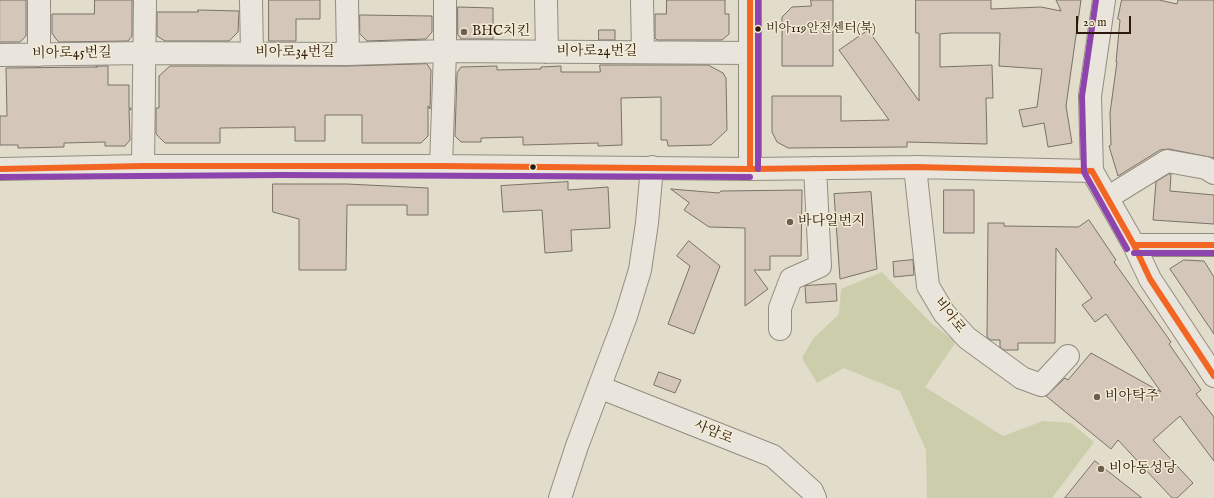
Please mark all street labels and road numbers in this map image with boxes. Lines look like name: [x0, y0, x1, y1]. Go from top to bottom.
street label: 비아로24번길: [556, 44, 638, 60]
street label: 비아로45번길: [32, 45, 112, 63]
street label: 비아로34번길: [255, 45, 335, 61]
street label: 비아로: [930, 295, 968, 337]
street label: 사암로: [691, 418, 735, 448]

